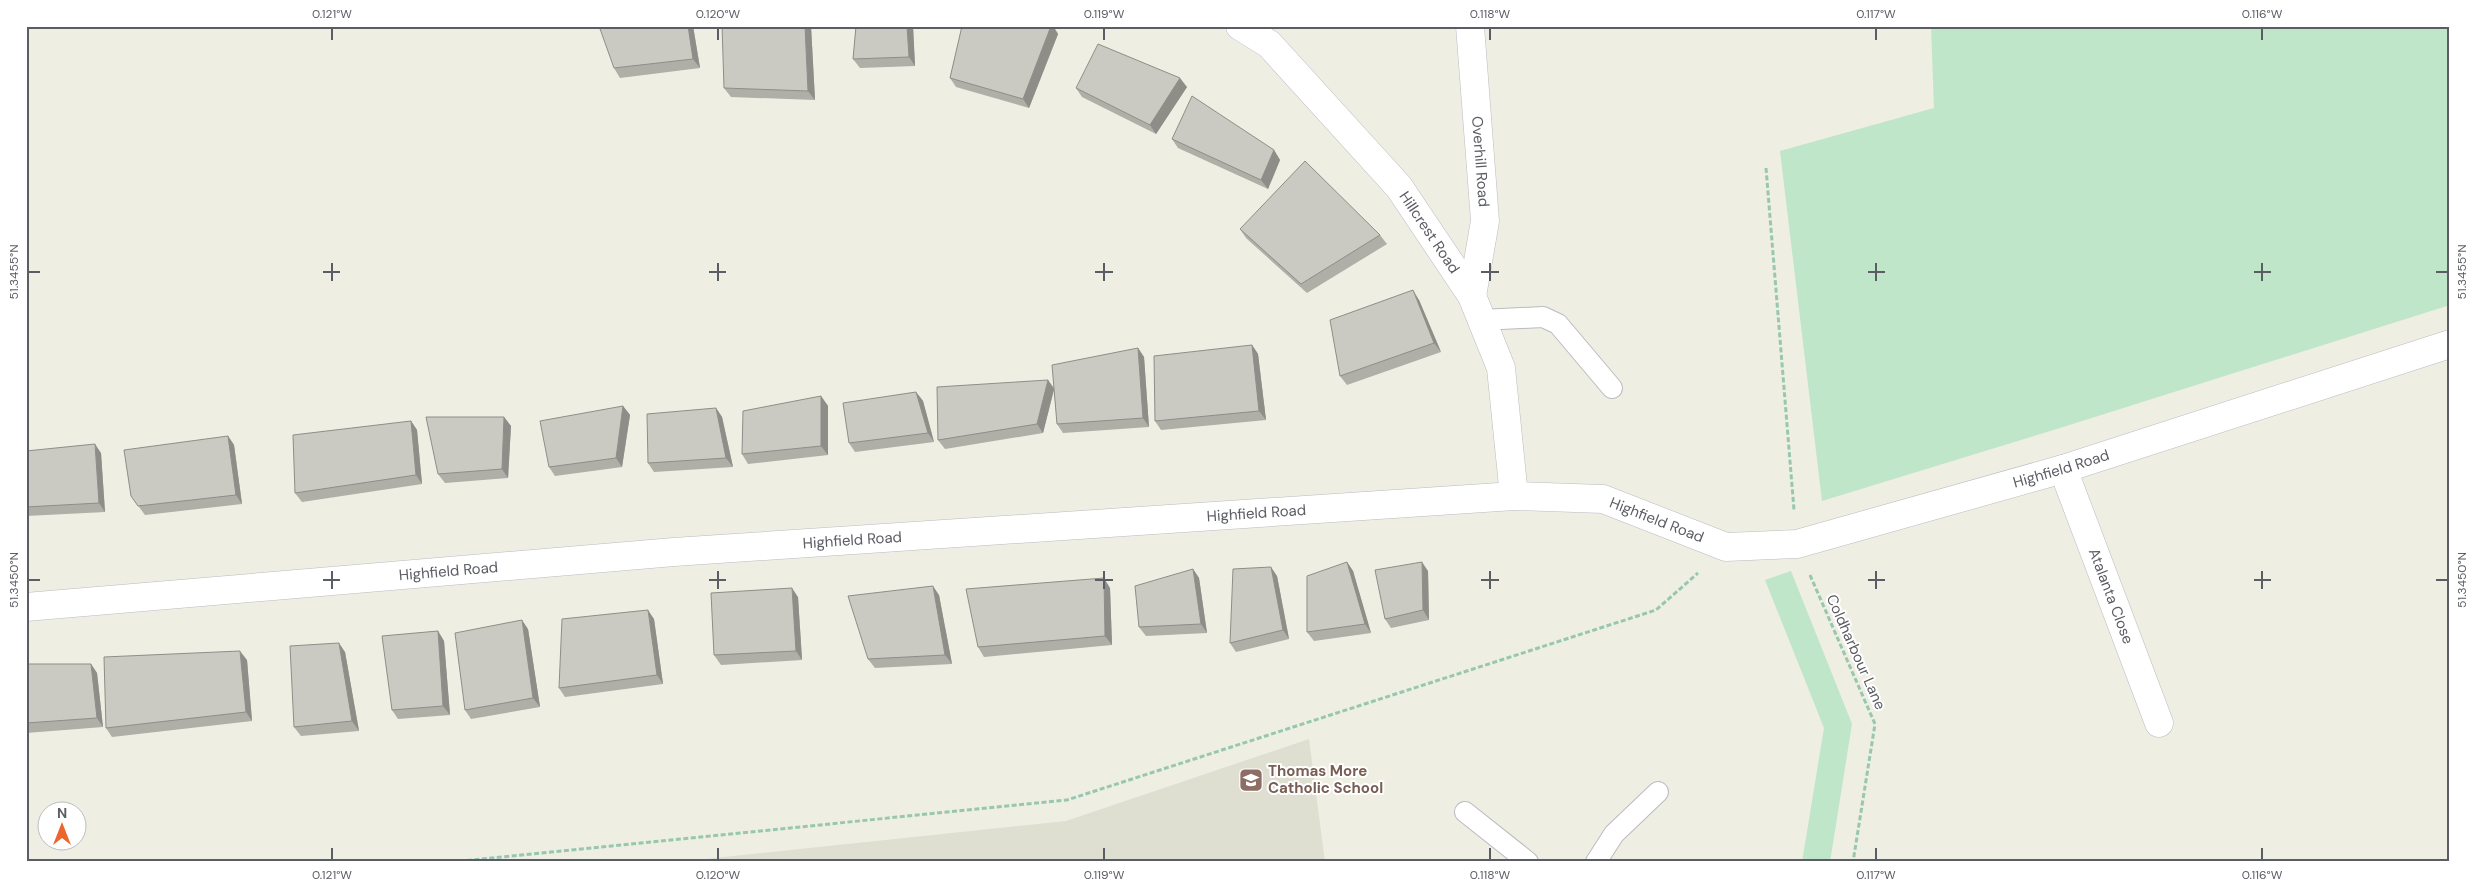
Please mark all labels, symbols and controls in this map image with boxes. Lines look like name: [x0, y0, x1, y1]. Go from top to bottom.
text: 0.121°W: [312, 6, 352, 22]
text: 0.120°W: [696, 6, 741, 22]
text: 0.119°W: [1084, 6, 1125, 22]
text: 0.118°W: [1470, 6, 1511, 22]
text: 0.117°W: [1856, 6, 1896, 22]
text: 0.116°W: [2242, 6, 2283, 22]
street label: Overhill Road: [1467, 115, 1494, 208]
street label: Hillcrest Road: [1395, 187, 1464, 277]
text: 51.3455°N: [6, 245, 22, 299]
text: 51.3455°N: [2454, 245, 2470, 299]
street label: Highfield Road: [2011, 445, 2112, 493]
street label: Highfield Road: [1607, 493, 1707, 547]
street label: Highfield Road: [1206, 500, 1307, 526]
street label: Highfield Road: [802, 527, 903, 553]
street label: Atalanta Close: [2084, 546, 2138, 647]
text: 51.3450°N: [6, 552, 22, 608]
text: 51.3450°N: [2454, 552, 2470, 608]
street label: Highfield Road: [398, 557, 499, 585]
street label: Coldharbour Lane: [1822, 591, 1890, 713]
place label: Thomas More Catholic School: [1268, 761, 1383, 798]
school or university icon: Thomas More Catholic School: [1238, 767, 1264, 793]
north arrow: [38, 800, 88, 850]
text: N: [57, 804, 67, 822]
text: 0.121°W: [312, 867, 352, 883]
text: 0.120°W: [696, 867, 741, 883]
text: 0.119°W: [1084, 867, 1125, 883]
text: 0.118°W: [1470, 867, 1511, 883]
text: 0.117°W: [1856, 867, 1896, 883]
text: 0.116°W: [2242, 867, 2283, 883]

